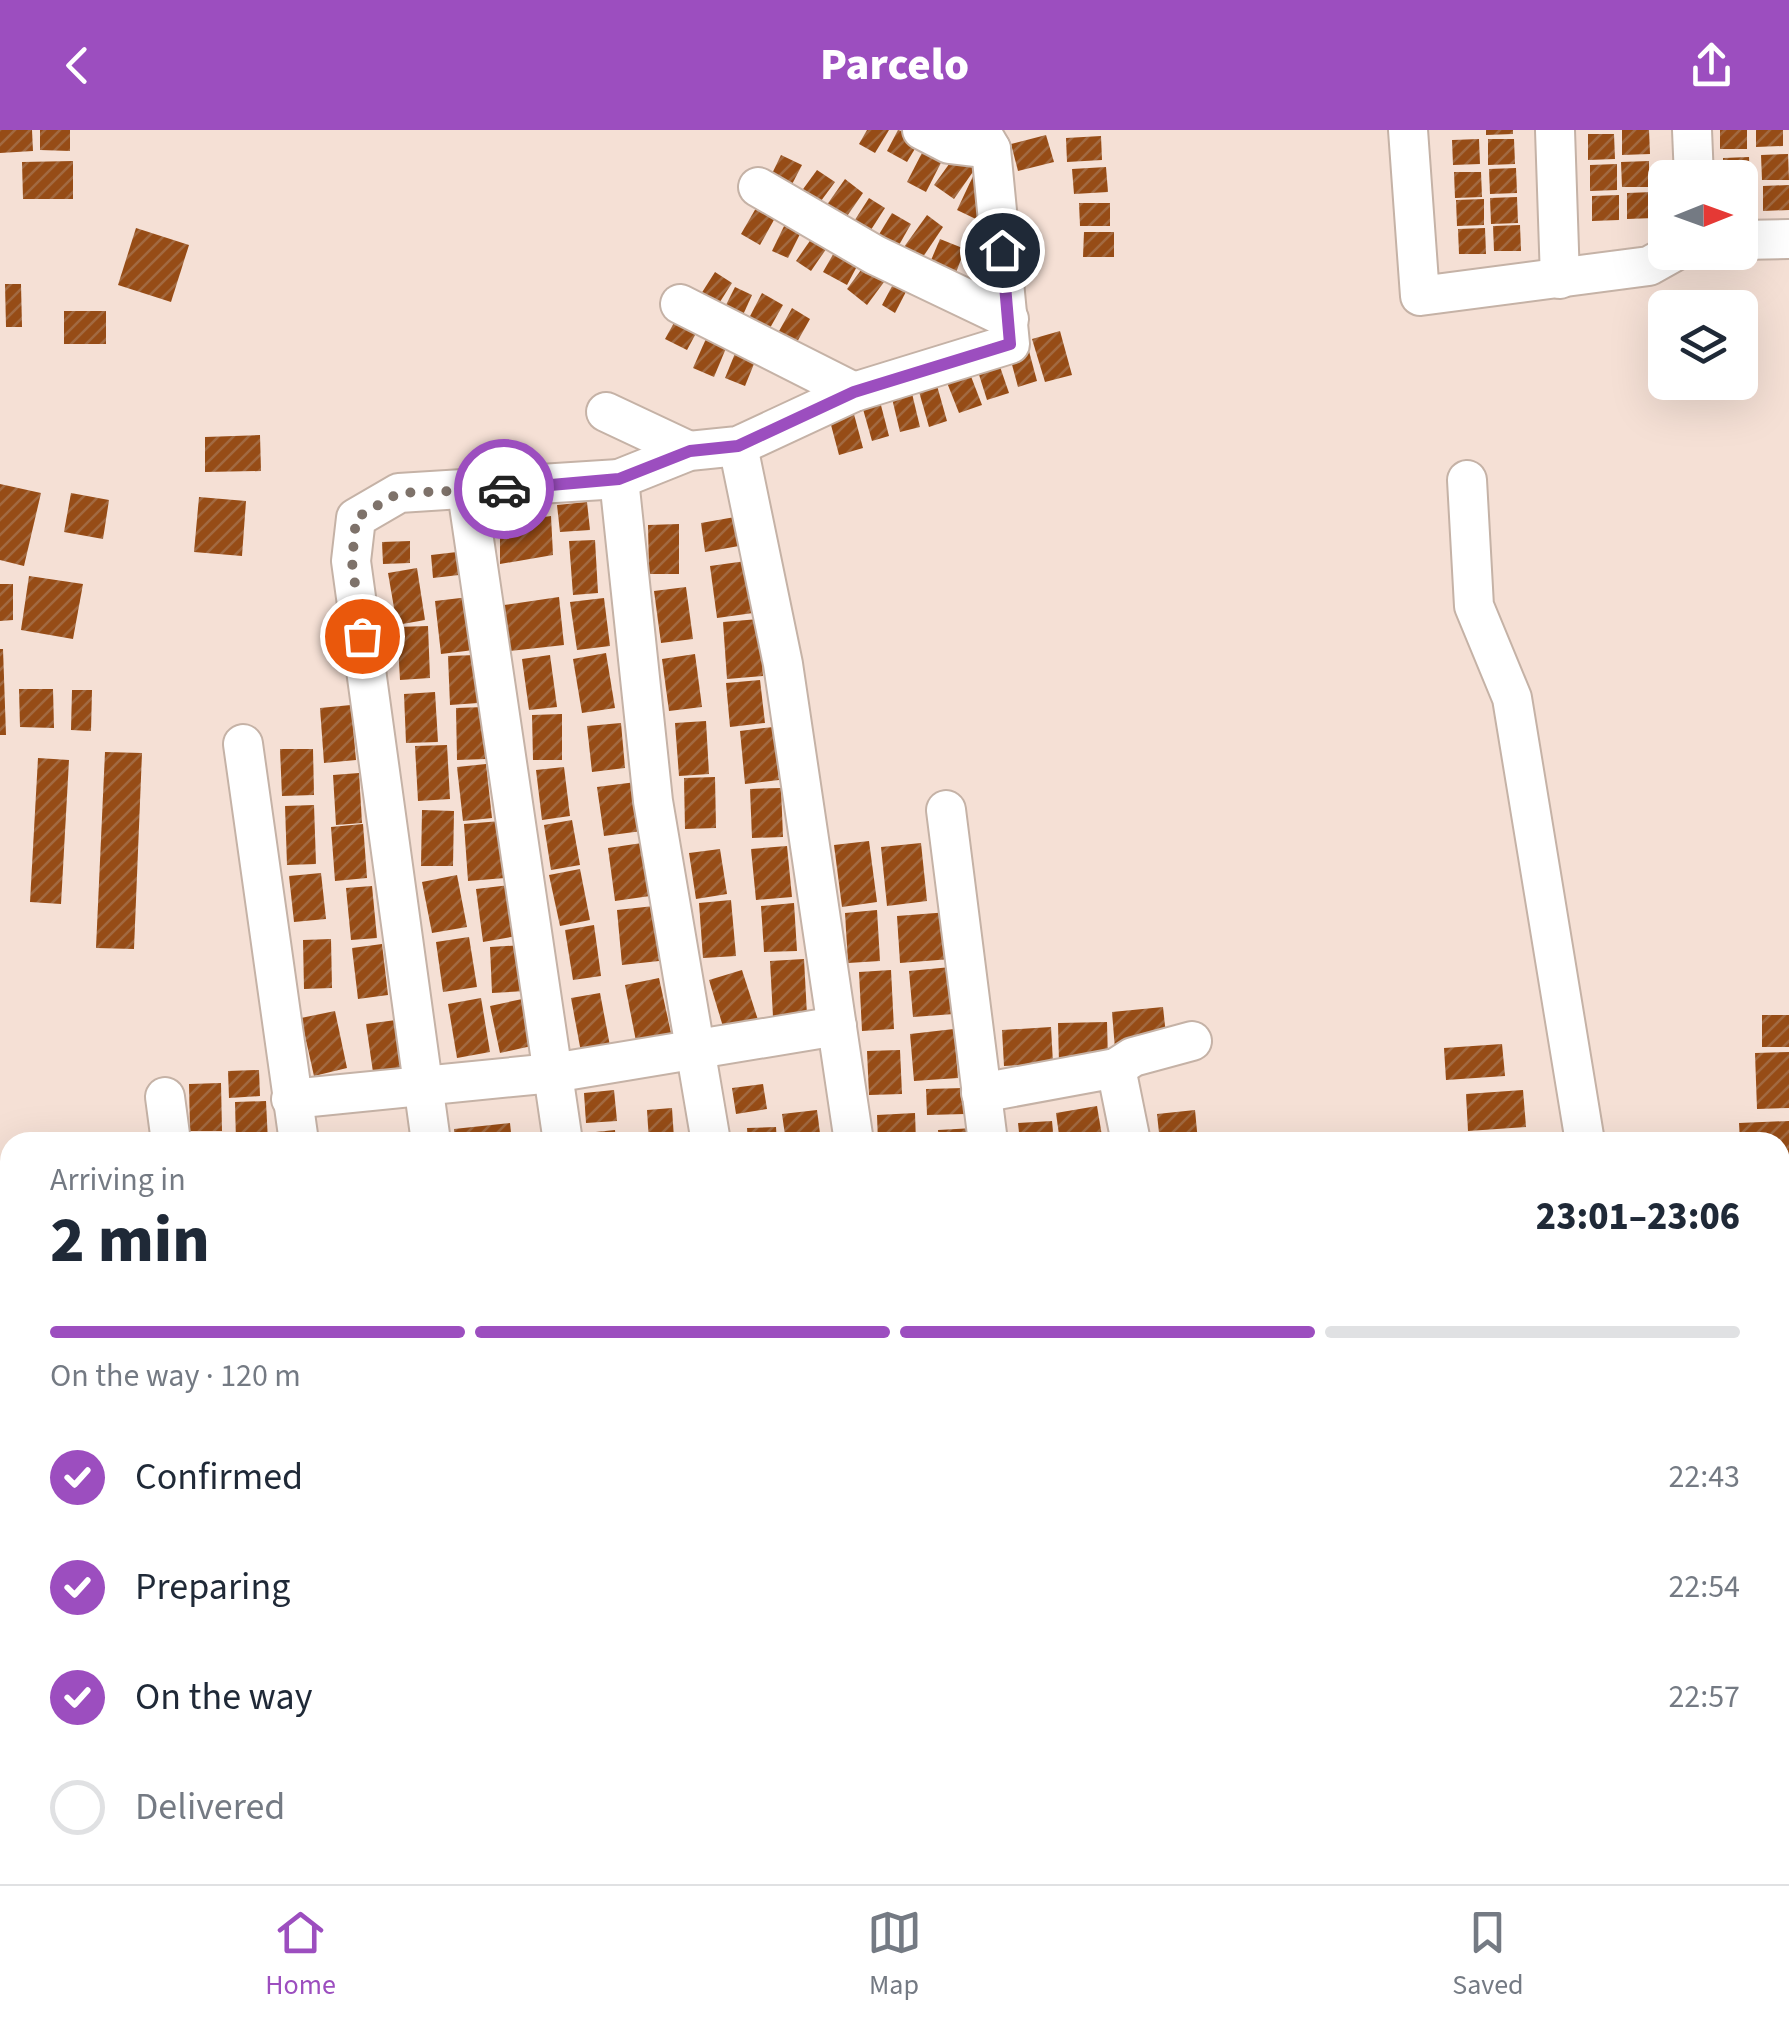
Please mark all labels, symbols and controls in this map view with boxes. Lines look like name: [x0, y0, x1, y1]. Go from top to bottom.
text: Parcelo: [820, 33, 969, 97]
icon: back: [50, 38, 105, 93]
icon: share: [1684, 38, 1739, 93]
north arrow: [1648, 160, 1758, 270]
map controls: [1648, 160, 1758, 400]
pin: [960, 208, 1045, 293]
icon: home: [975, 223, 1030, 278]
button: layers: [1648, 290, 1758, 400]
courier: [454, 439, 554, 539]
icon: car: [477, 462, 532, 517]
pin: [320, 594, 405, 679]
icon: bag: [335, 609, 390, 664]
text: Arriving in: [50, 1157, 186, 1203]
text: 23:01–23:06: [1536, 1190, 1740, 1244]
text: 2 min: [50, 1194, 210, 1287]
text: On the way · 120 m: [50, 1353, 301, 1399]
icon: check: [50, 1450, 105, 1505]
text: Confirmed: [135, 1450, 303, 1504]
text: 22:43: [1668, 1454, 1740, 1500]
icon: check: [50, 1560, 105, 1615]
text: Preparing: [135, 1560, 290, 1614]
text: 22:54: [1668, 1564, 1740, 1610]
icon: check: [50, 1670, 105, 1725]
text: On the way: [135, 1670, 312, 1724]
text: 22:57: [1668, 1674, 1740, 1720]
text: Delivered: [135, 1780, 285, 1834]
tab: Home: [265, 1905, 336, 2005]
tab: Map: [867, 1905, 922, 2005]
tab: Saved: [1452, 1905, 1524, 2005]

